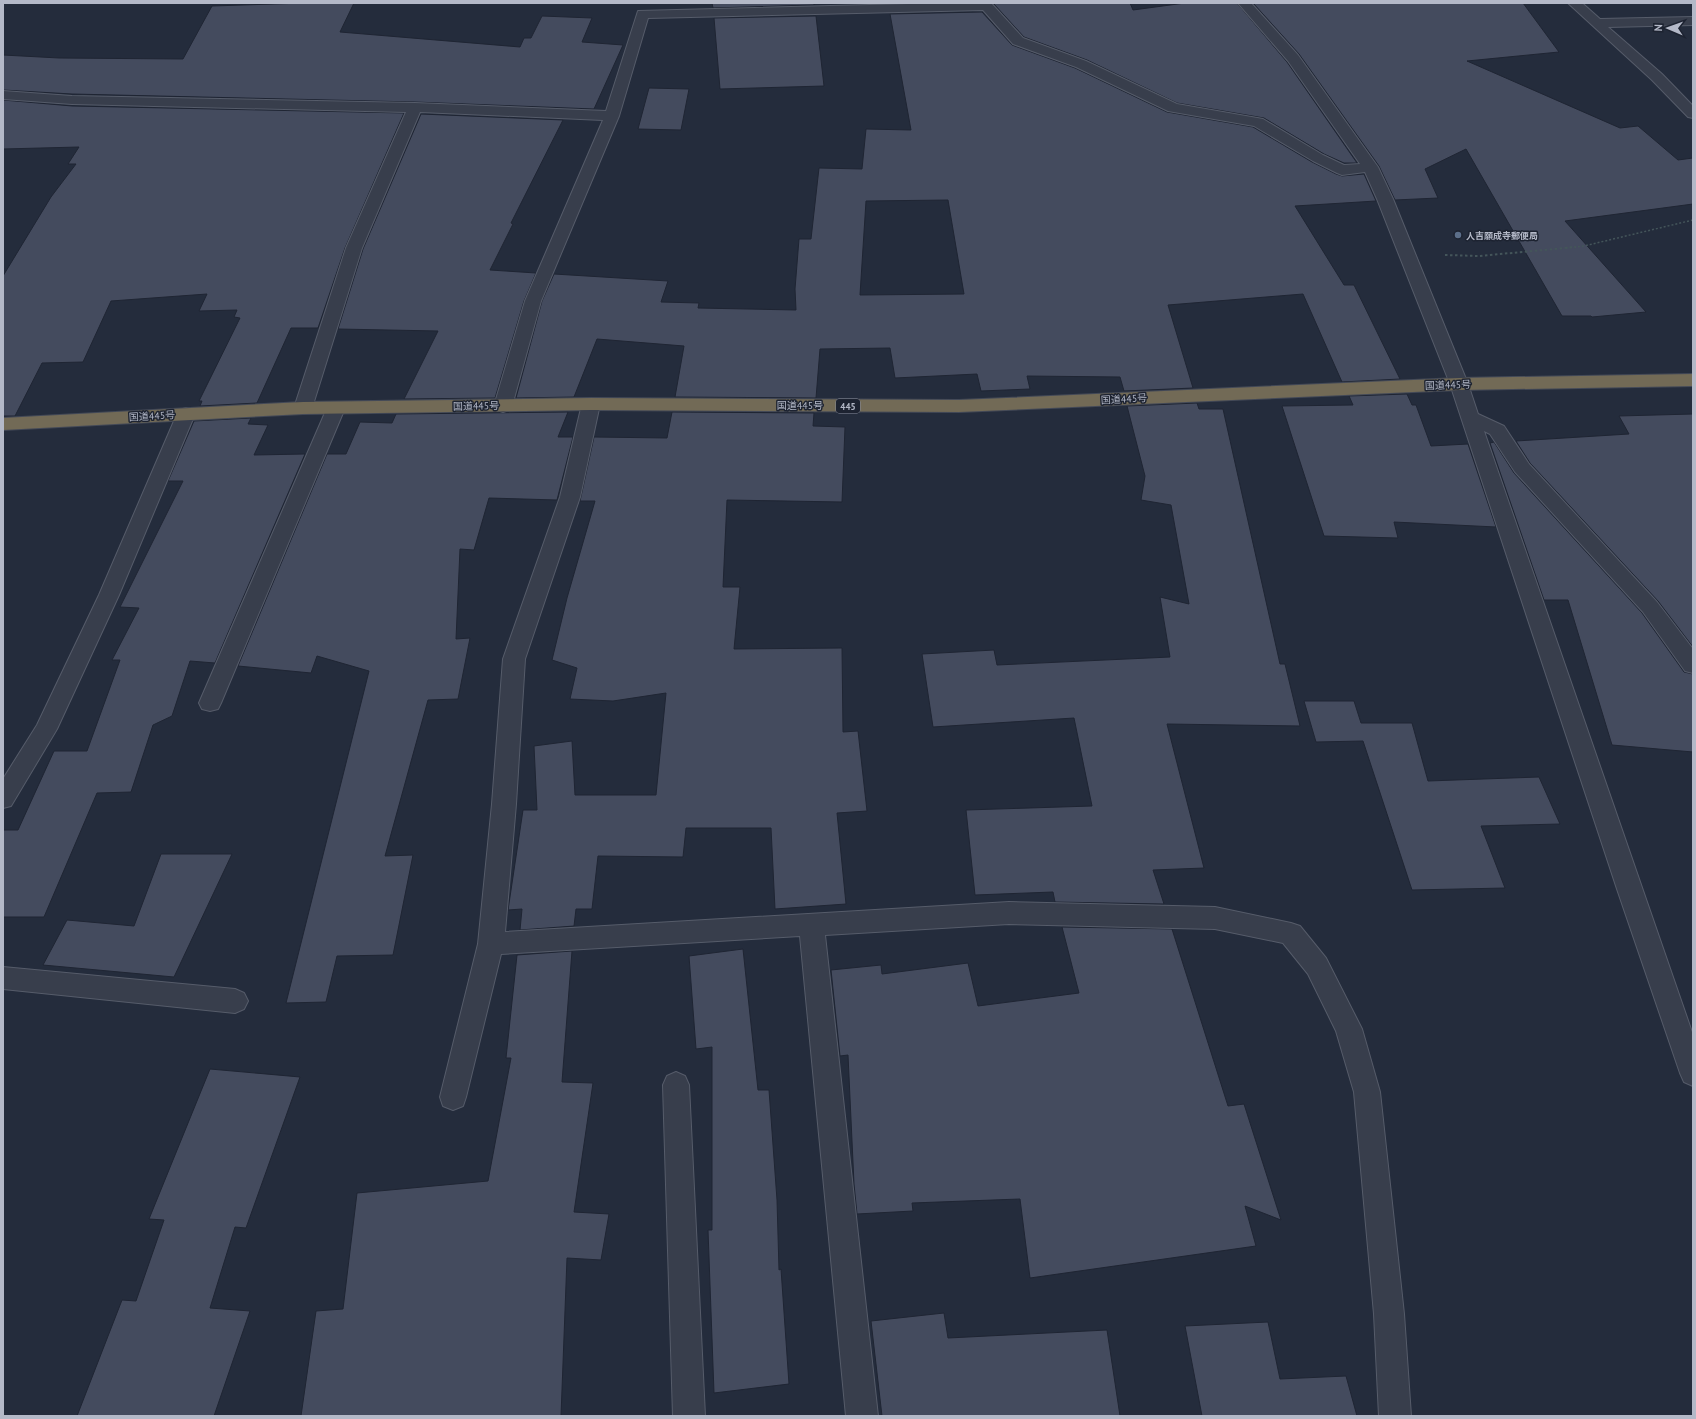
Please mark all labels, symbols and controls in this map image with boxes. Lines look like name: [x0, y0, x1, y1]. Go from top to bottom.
north arrow: [1648, 8, 1688, 48]
text: N: [1651, 24, 1665, 32]
marker: 人吉願成寺郵便局: [1453, 230, 1463, 240]
place label: 人吉願成寺郵便局: [1466, 230, 1538, 241]
street label: 国道445号: [1425, 378, 1471, 392]
street label: 国道445号: [1101, 391, 1147, 407]
street label: 国道445号: [453, 399, 499, 413]
street label: 国道445号: [777, 399, 823, 412]
road number: 445: [836, 399, 860, 413]
street label: 国道445号: [129, 408, 175, 424]

